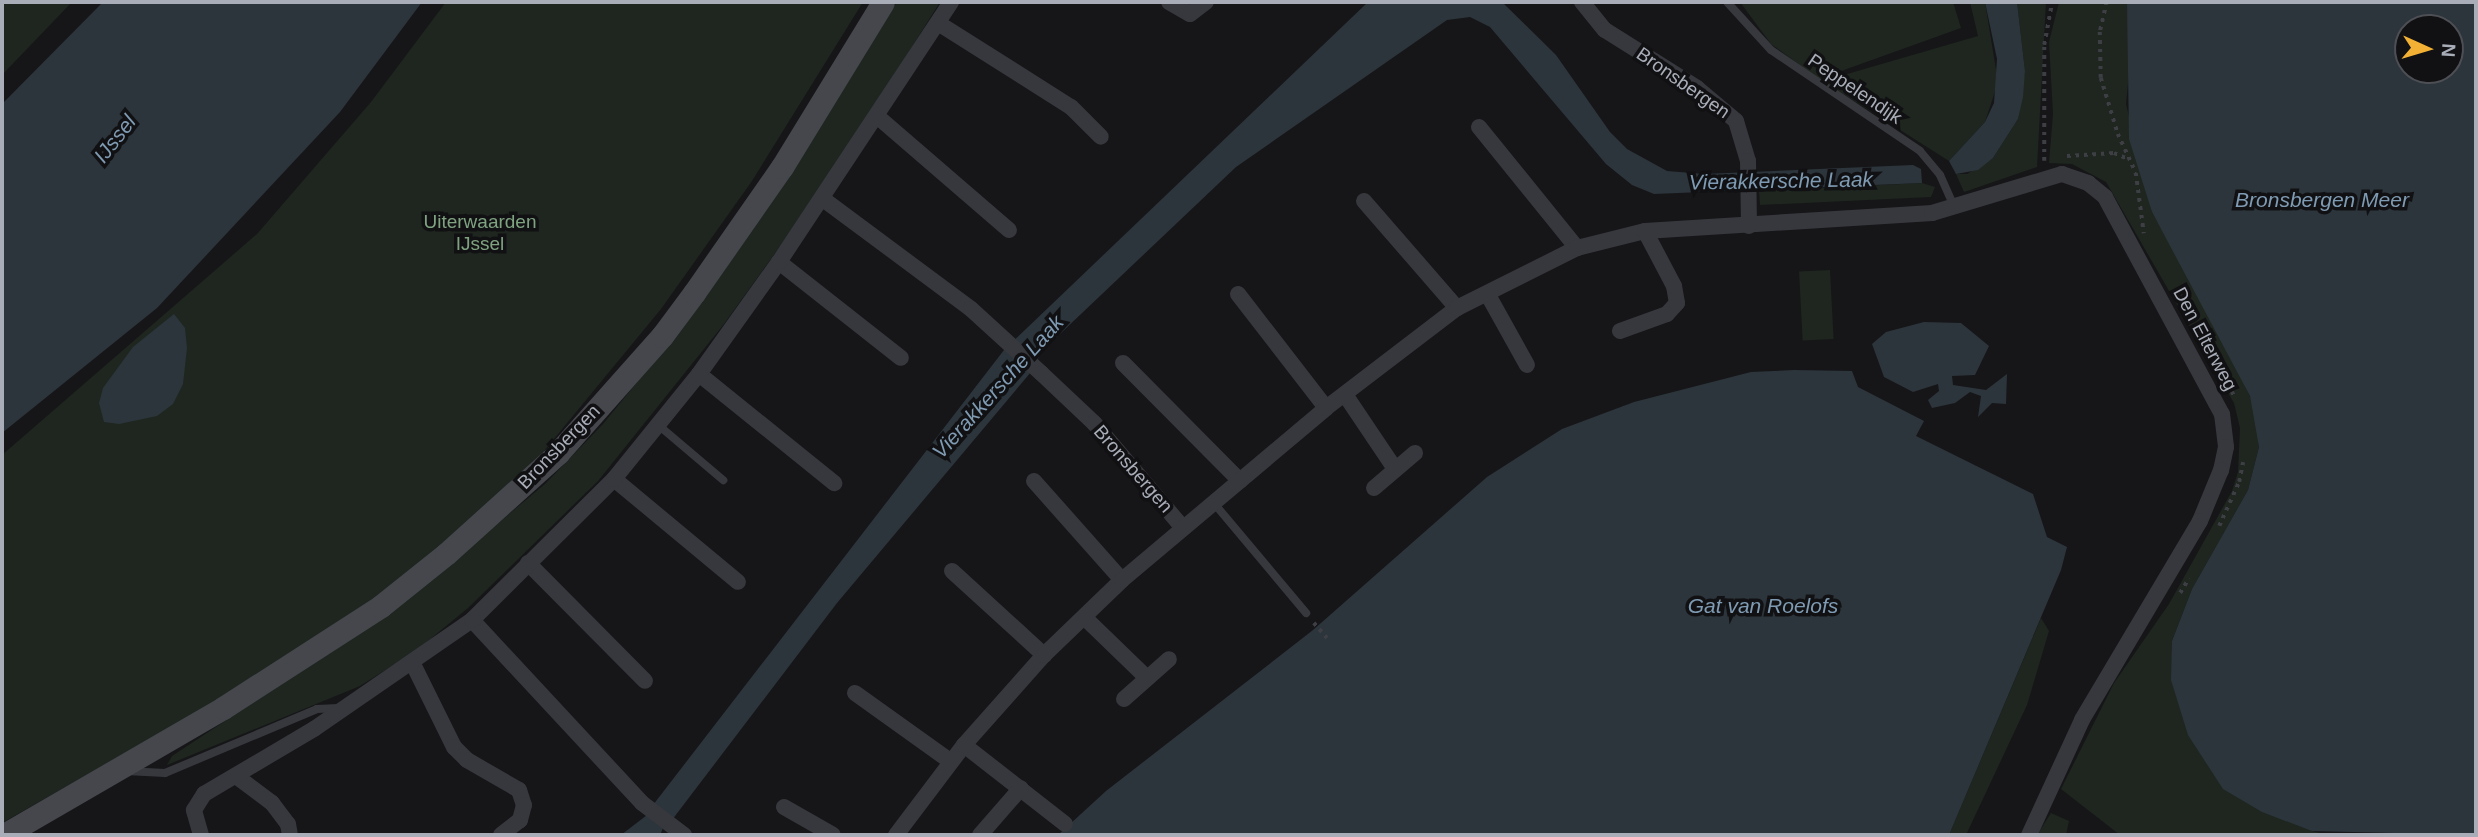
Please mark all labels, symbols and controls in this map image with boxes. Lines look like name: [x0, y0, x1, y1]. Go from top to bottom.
north arrow: [2394, 14, 2464, 84]
street label: Bronsbergen: [1632, 42, 1734, 124]
text: N: [2437, 43, 2459, 58]
street label: Peppelendijk: [1804, 49, 1906, 129]
water label: IJssel: [89, 110, 141, 168]
water label: Vierakkersche Laak: [1689, 167, 1873, 195]
water label: Bronsbergen Meer: [2235, 187, 2409, 213]
park label: Uiterwaarden IJssel: [424, 211, 536, 255]
street label: Den Elterweg: [2168, 283, 2242, 395]
water label: Vierakkersche Laak: [927, 310, 1069, 464]
street label: Bronsbergen: [513, 400, 605, 494]
street label: Bronsbergen: [1089, 420, 1177, 518]
water label: Gat van Roelofs: [1688, 593, 1838, 619]

